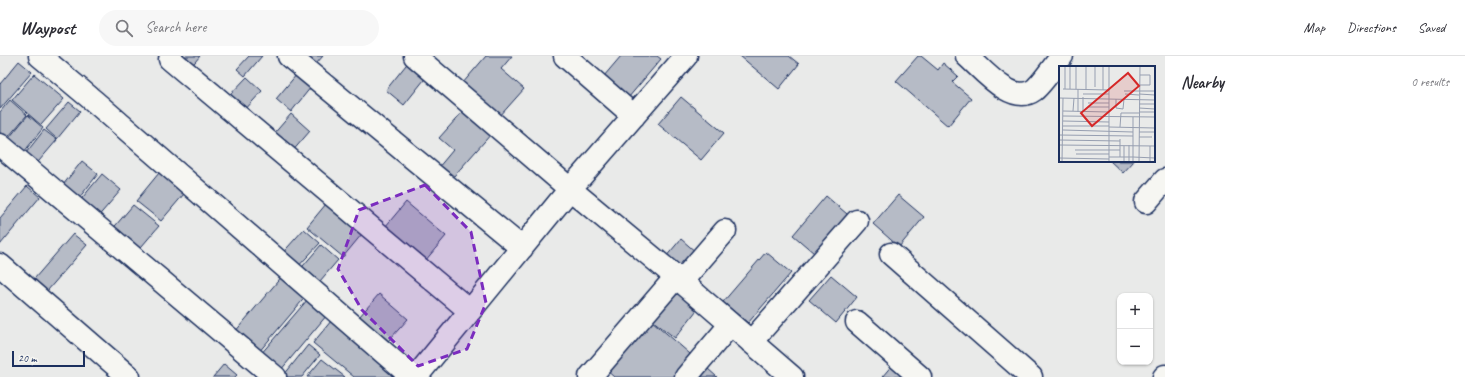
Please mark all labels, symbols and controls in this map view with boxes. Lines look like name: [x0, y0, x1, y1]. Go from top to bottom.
search box: [99, 10, 379, 46]
text: Waypost: [20, 16, 75, 40]
icon: search: [113, 17, 135, 39]
text: Search here: [145, 18, 206, 37]
text: Map: [1304, 19, 1325, 36]
text: Directions: [1347, 19, 1396, 36]
text: Saved: [1418, 19, 1445, 36]
inset map: [1059, 66, 1155, 162]
text: Nearby: [1181, 72, 1224, 93]
text: 0 results: [1411, 74, 1449, 90]
map controls: [1117, 293, 1153, 365]
button: +: [1117, 293, 1153, 329]
button: −: [1117, 329, 1153, 365]
scale bar: [12, 349, 85, 368]
text: 20 m: [18, 351, 37, 365]

